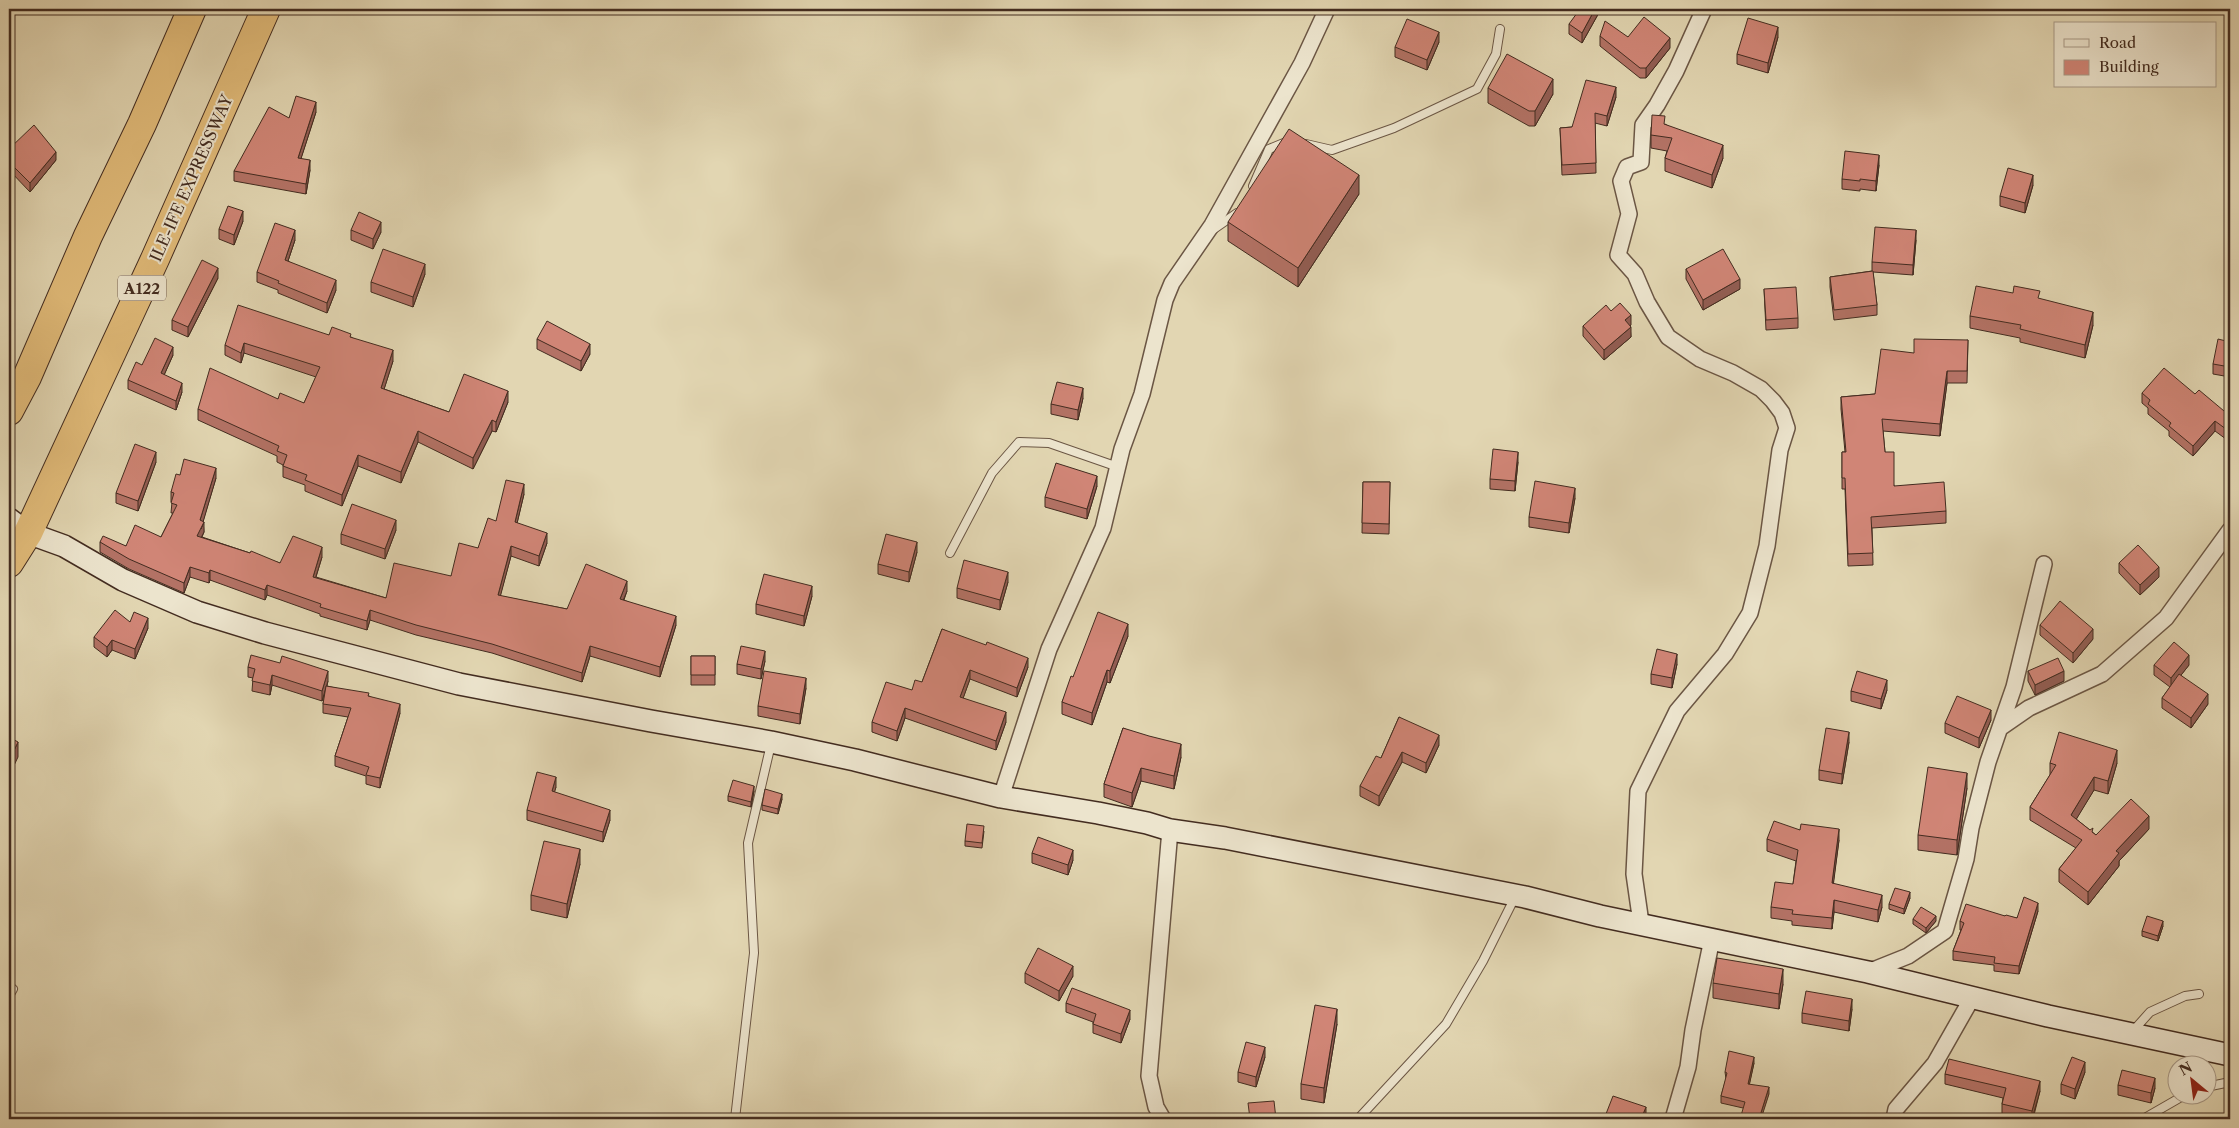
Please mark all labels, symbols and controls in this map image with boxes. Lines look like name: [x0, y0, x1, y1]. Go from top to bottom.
legend: [2054, 22, 2216, 88]
text: Road: [2099, 33, 2136, 52]
text: Building: [2099, 57, 2159, 76]
street label: ILE-IFE EXPRESSWAY: [145, 91, 237, 265]
road number: A122: [118, 276, 166, 300]
north arrow: [2166, 1056, 2216, 1106]
text: N: [2176, 1058, 2195, 1079]

